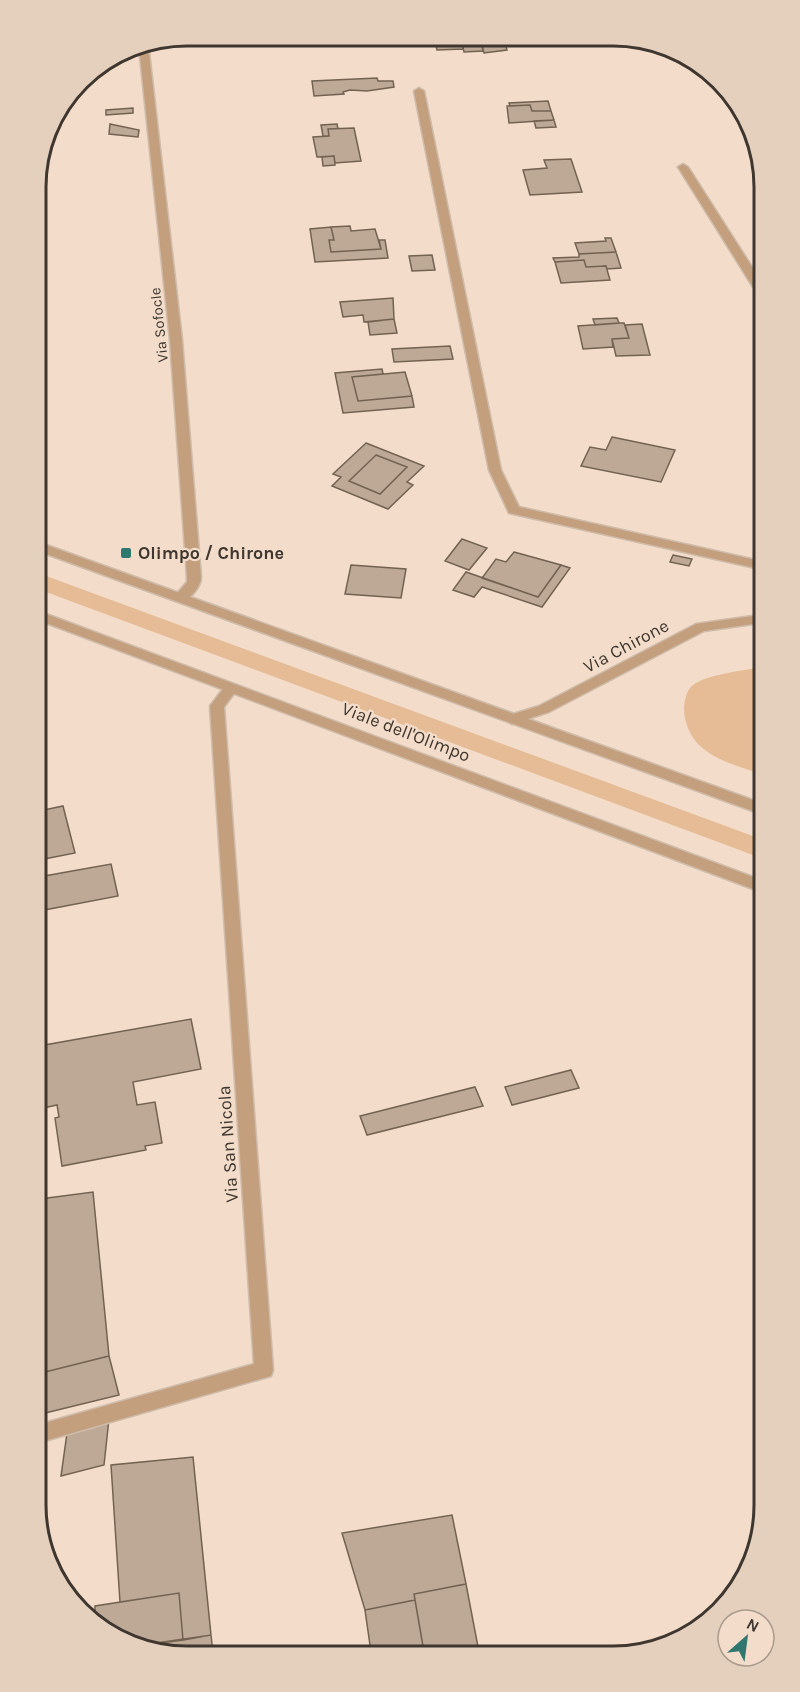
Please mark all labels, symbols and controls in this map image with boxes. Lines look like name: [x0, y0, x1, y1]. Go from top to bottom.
street label: Via Sofocle: [146, 287, 172, 363]
place label: Olimpo / Chirone: [138, 542, 284, 564]
marker: Olimpo / Chirone: [119, 546, 133, 560]
street label: Via Chirone: [580, 614, 672, 678]
street label: Viale dell'Olimpo: [339, 697, 473, 767]
street label: Via San Nicola: [213, 1085, 243, 1203]
north arrow: [716, 1608, 776, 1668]
text: N: [743, 1614, 762, 1636]

